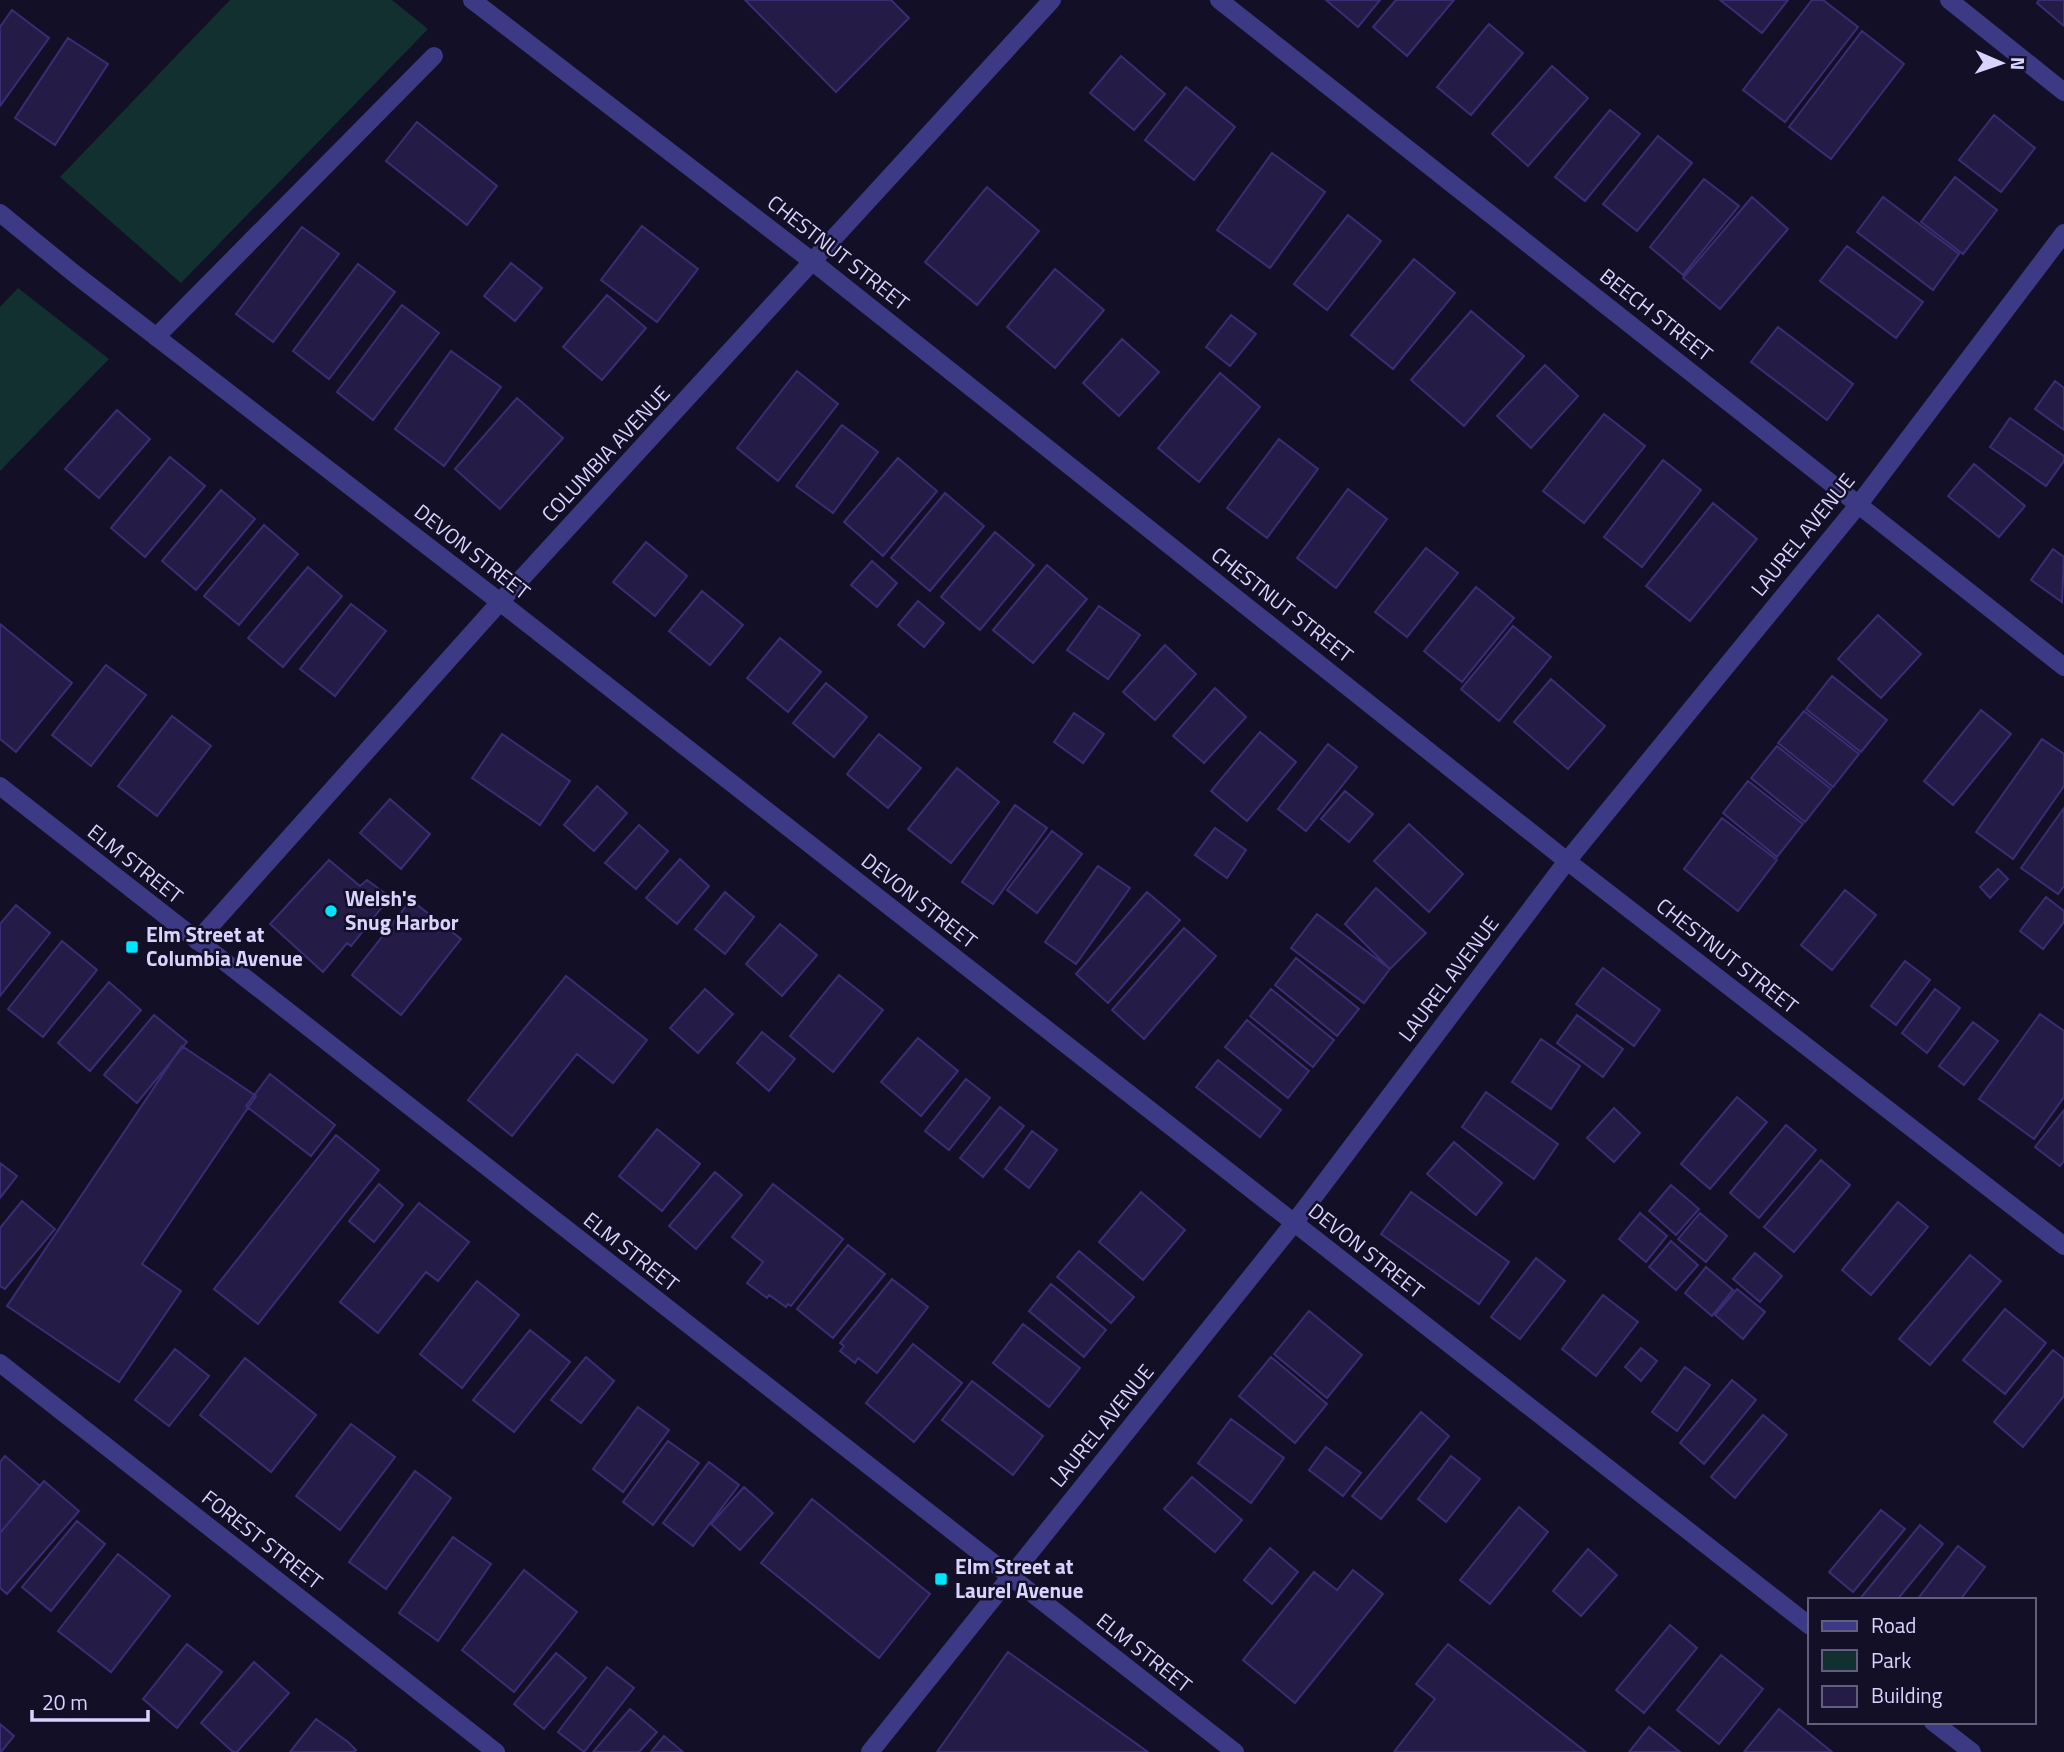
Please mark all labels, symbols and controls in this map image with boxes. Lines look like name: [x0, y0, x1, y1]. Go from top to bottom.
north arrow: [1966, 28, 2036, 98]
text: N: [2004, 57, 2033, 71]
street label: CHESTNUT STREET: [761, 186, 916, 318]
street label: BEECH STREET: [1593, 260, 1720, 369]
street label: COLUMBIA AVENUE: [533, 378, 677, 529]
street label: LAUREL AVENUE: [1743, 466, 1862, 603]
street label: DEVON STREET: [408, 496, 537, 607]
street label: CHESTNUT STREET: [1205, 538, 1360, 670]
street label: ELM STREET: [81, 816, 190, 911]
street label: DEVON STREET: [855, 845, 984, 956]
place label: Welsh's Snug Harbor: [345, 882, 459, 938]
street label: CHESTNUT STREET: [1650, 889, 1805, 1021]
marker: Welsh's Snug Harbor: [323, 903, 339, 919]
street label: LAUREL AVENUE: [1390, 909, 1506, 1048]
place label: Elm Street at Columbia Avenue: [146, 918, 303, 974]
marker: Elm Street at Columbia Avenue: [124, 939, 140, 955]
street label: DEVON STREET: [1302, 1195, 1431, 1306]
street label: ELM STREET: [577, 1204, 686, 1299]
street label: LAUREL AVENUE: [1042, 1357, 1161, 1494]
street label: FOREST STREET: [195, 1482, 330, 1597]
place label: Elm Street at Laurel Avenue: [955, 1550, 1083, 1606]
marker: Elm Street at Laurel Avenue: [933, 1571, 949, 1587]
legend: [1808, 1598, 2036, 1724]
street label: ELM STREET: [1090, 1605, 1199, 1700]
text: Road: [1871, 1609, 1916, 1641]
text: Park: [1871, 1644, 1911, 1676]
scale bar: [32, 1678, 147, 1722]
text: Building: [1871, 1679, 1943, 1711]
text: 20 m: [42, 1686, 88, 1718]

